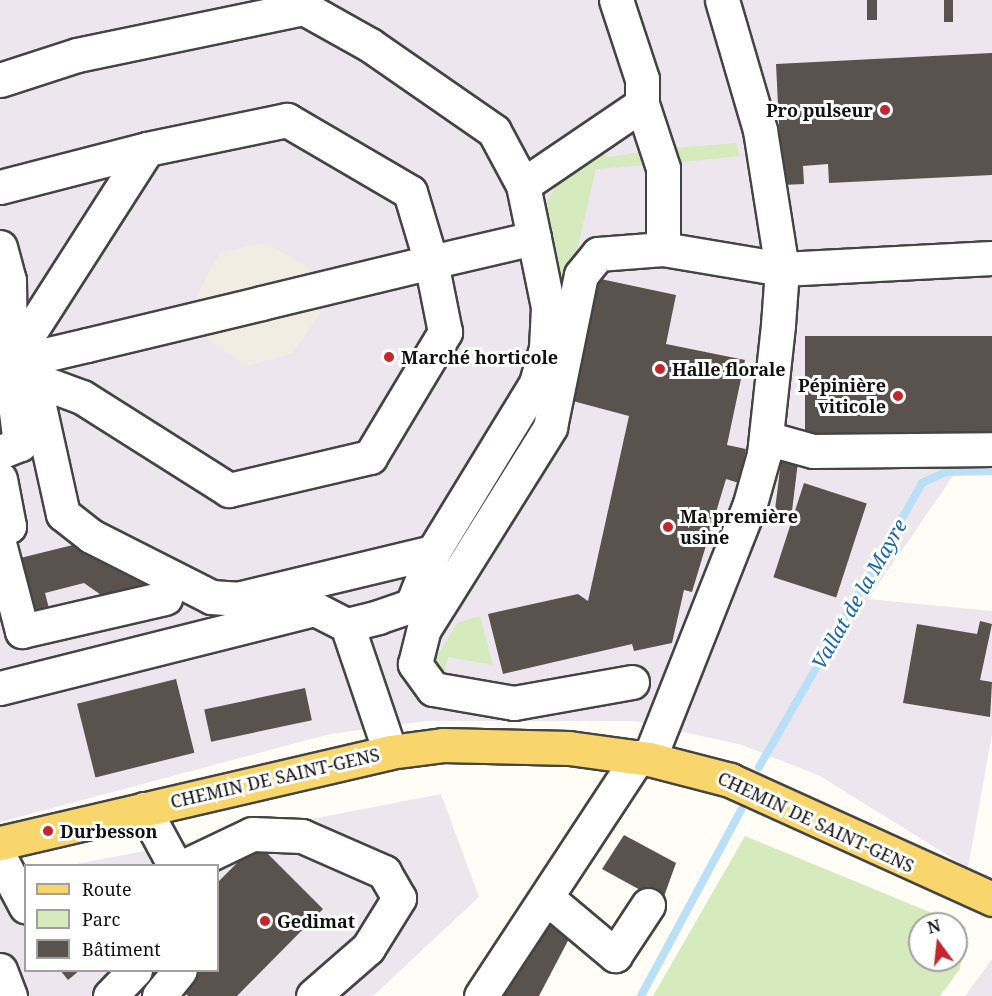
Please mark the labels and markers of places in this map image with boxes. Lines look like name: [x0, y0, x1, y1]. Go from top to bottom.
place label: Pro pulseur: [766, 99, 873, 121]
marker: Pro pulseur: [878, 103, 892, 117]
place label: Marché horticole: [401, 346, 558, 368]
marker: Marché horticole: [382, 350, 396, 364]
place label: Halle florale: [672, 358, 786, 380]
marker: Halle florale: [653, 362, 667, 376]
place label: Pépinière viticole: [798, 375, 886, 418]
marker: Pépinière viticole: [891, 389, 905, 403]
place label: Ma première usine: [680, 506, 798, 548]
marker: Ma première usine: [661, 520, 675, 534]
place label: Durbesson: [60, 820, 158, 842]
marker: Durbesson: [41, 824, 55, 838]
place label: Gedimat: [277, 910, 355, 932]
marker: Gedimat: [258, 914, 272, 928]

